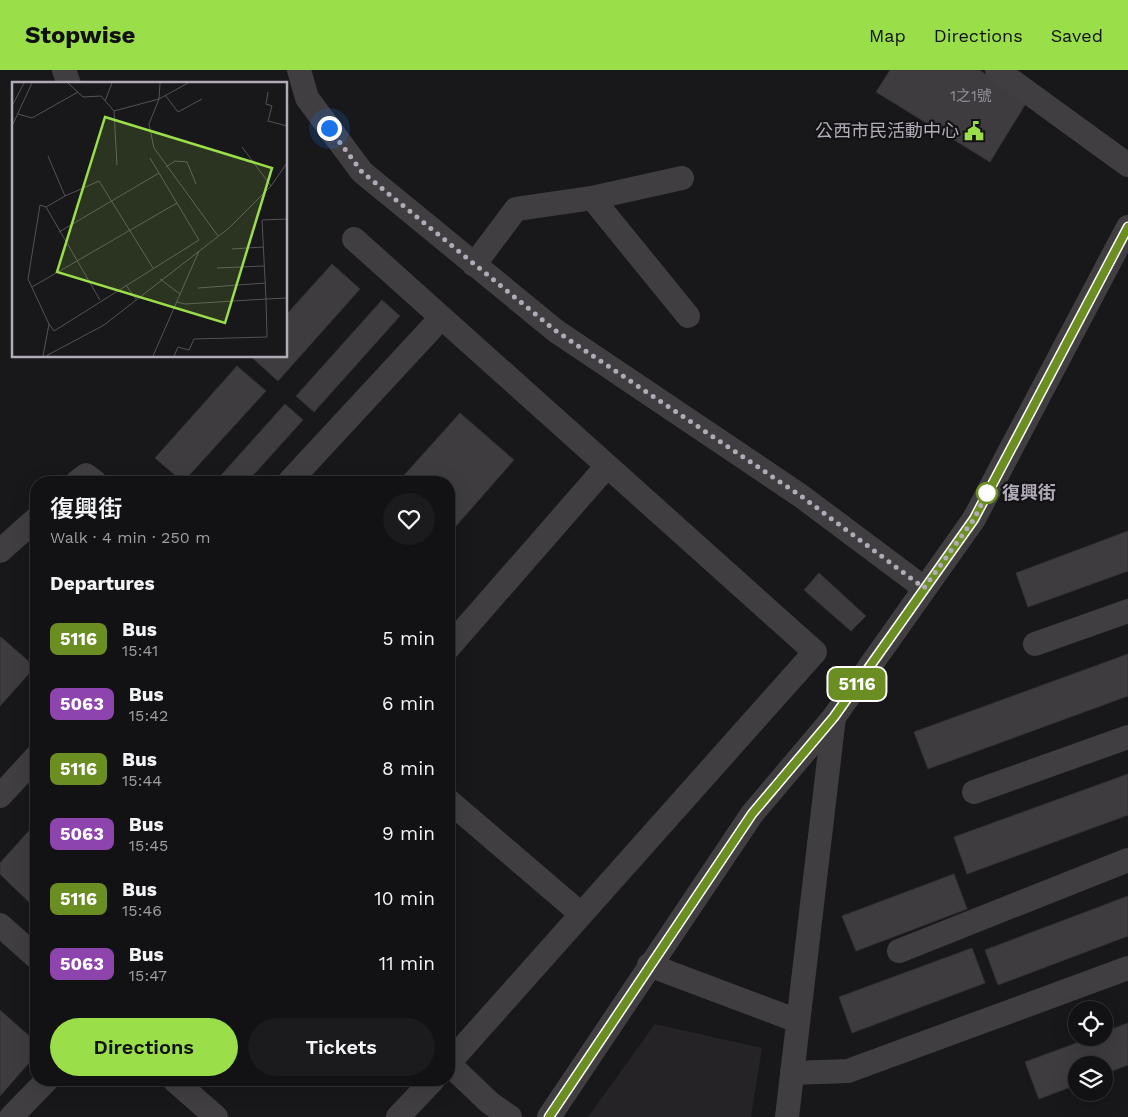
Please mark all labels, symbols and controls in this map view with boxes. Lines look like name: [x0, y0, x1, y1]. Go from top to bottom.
text: Stopwise: [25, 21, 135, 49]
text: Map: [869, 25, 906, 46]
text: Directions: [934, 25, 1023, 46]
text: Saved: [1051, 25, 1103, 46]
inset map: [12, 82, 288, 358]
house number: 1之1號: [950, 87, 992, 105]
your location: [317, 116, 342, 141]
place label: 公西市民活動中心: [815, 120, 959, 141]
public building icon: 公西市民活動中心: [963, 120, 985, 142]
marker: 復興街: [976, 482, 998, 504]
place label: 復興街: [1002, 482, 1056, 503]
button: heart: [383, 493, 435, 545]
text: 復興街: [50, 495, 122, 523]
text: Walk · 4 min · 250 m: [50, 528, 210, 547]
text: Departures: [50, 572, 155, 595]
text: Bus: [122, 618, 157, 641]
text: 5 min: [383, 627, 435, 650]
text: 5116: [60, 628, 97, 649]
text: 15:41: [122, 641, 158, 660]
line badge: 5116: [822, 668, 892, 700]
text: 5116: [838, 673, 876, 694]
text: Bus: [129, 683, 164, 706]
text: 6 min: [382, 692, 435, 715]
text: 5063: [60, 693, 104, 714]
text: 15:42: [129, 706, 168, 725]
text: Bus: [122, 748, 157, 771]
text: 8 min: [382, 757, 435, 780]
text: 5116: [60, 758, 97, 779]
text: 15:44: [122, 771, 162, 790]
text: Bus: [129, 813, 164, 836]
text: 9 min: [382, 822, 435, 845]
text: 5063: [60, 823, 104, 844]
text: 15:45: [129, 836, 168, 855]
text: Bus: [122, 878, 157, 901]
text: 10 min: [374, 887, 435, 910]
text: 5116: [60, 888, 97, 909]
text: 15:46: [122, 901, 162, 920]
text: Bus: [129, 943, 164, 966]
text: 11 min: [379, 952, 435, 975]
text: 5063: [60, 953, 104, 974]
text: 15:47: [129, 966, 167, 985]
map controls: [1068, 1001, 1113, 1101]
button: locate: [1068, 1001, 1113, 1046]
button: Directions: [50, 1018, 238, 1076]
button: Tickets: [248, 1018, 435, 1076]
button: layers: [1068, 1056, 1113, 1101]

